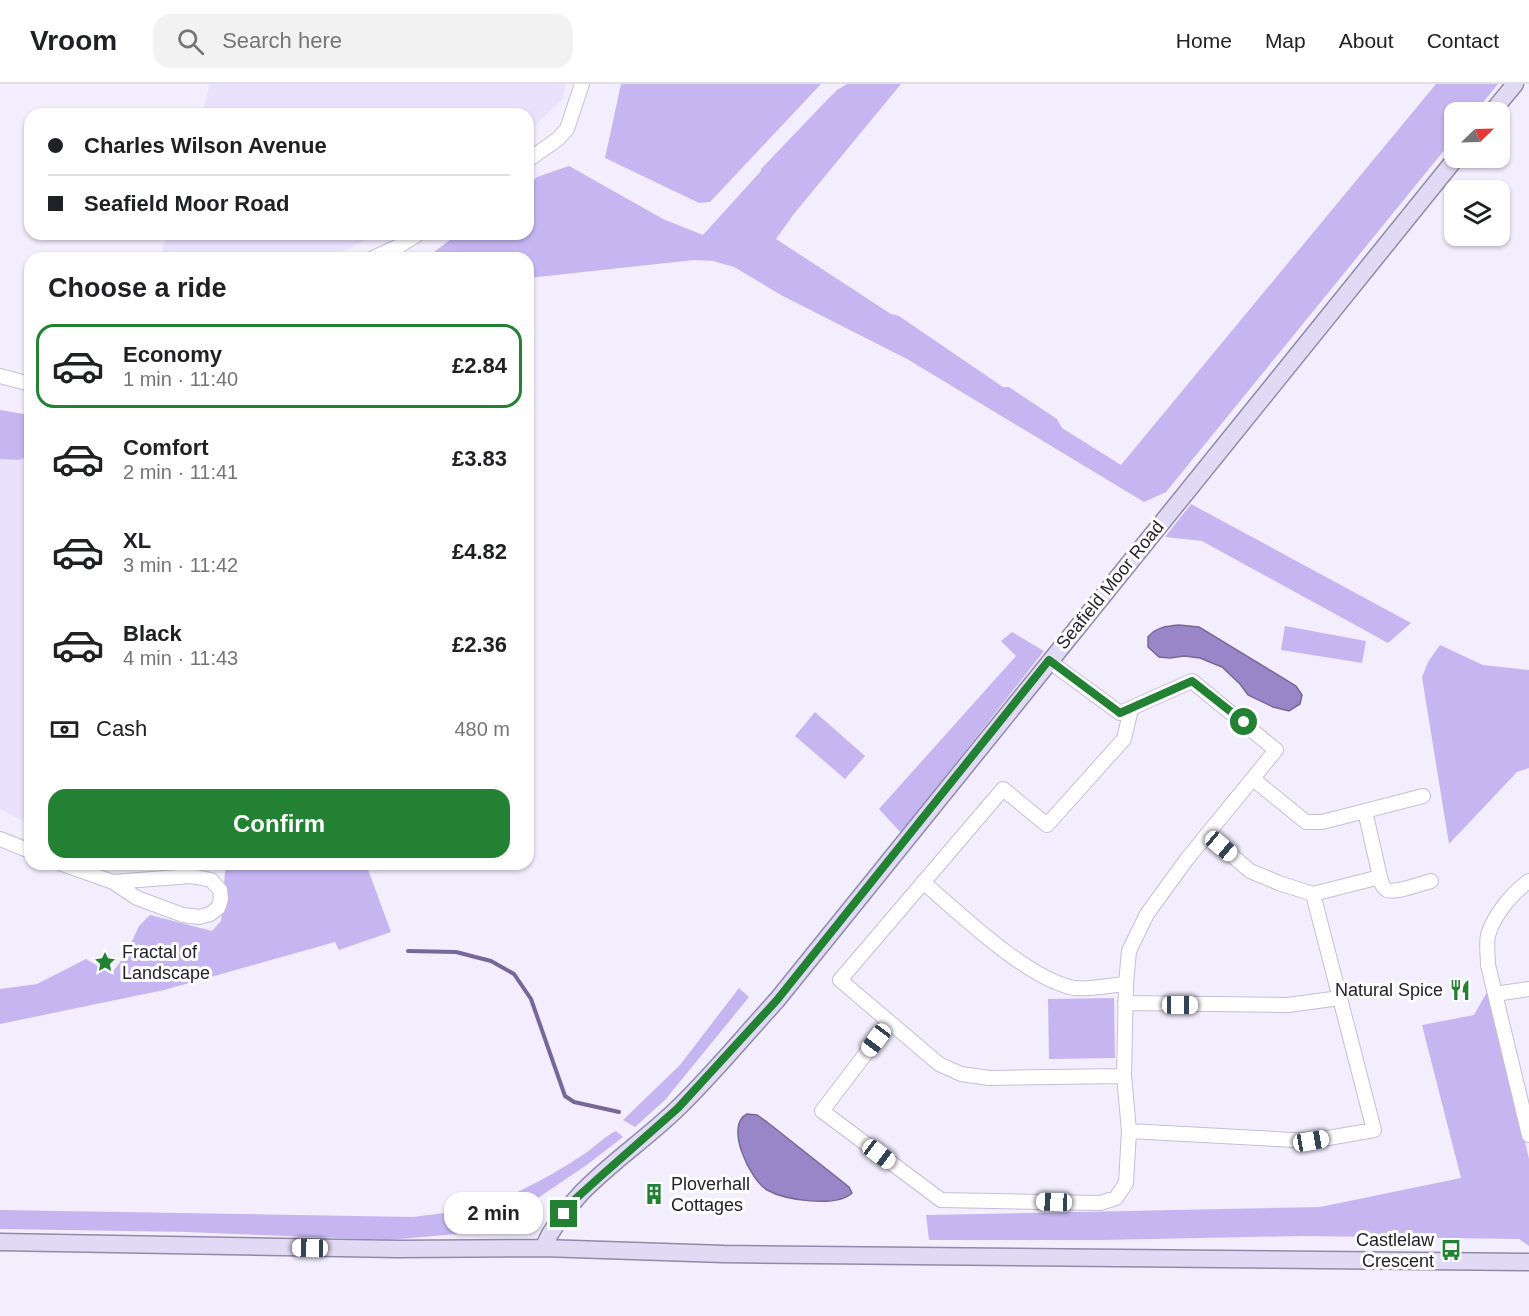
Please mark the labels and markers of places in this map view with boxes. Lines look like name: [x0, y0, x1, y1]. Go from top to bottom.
place label: Fractal of Landscape: [122, 942, 210, 983]
place icon: Fractal of Landscape: [93, 950, 117, 974]
restaurant icon: Natural Spice: [1448, 978, 1472, 1002]
place label: Natural Spice: [1335, 980, 1443, 1000]
place label: Ploverhall Cottages: [671, 1174, 750, 1215]
building icon: Ploverhall Cottages: [642, 1182, 666, 1206]
place label: Castlelaw Crescent: [1356, 1230, 1435, 1271]
bus stop icon: Castlelaw Crescent: [1439, 1238, 1463, 1262]

